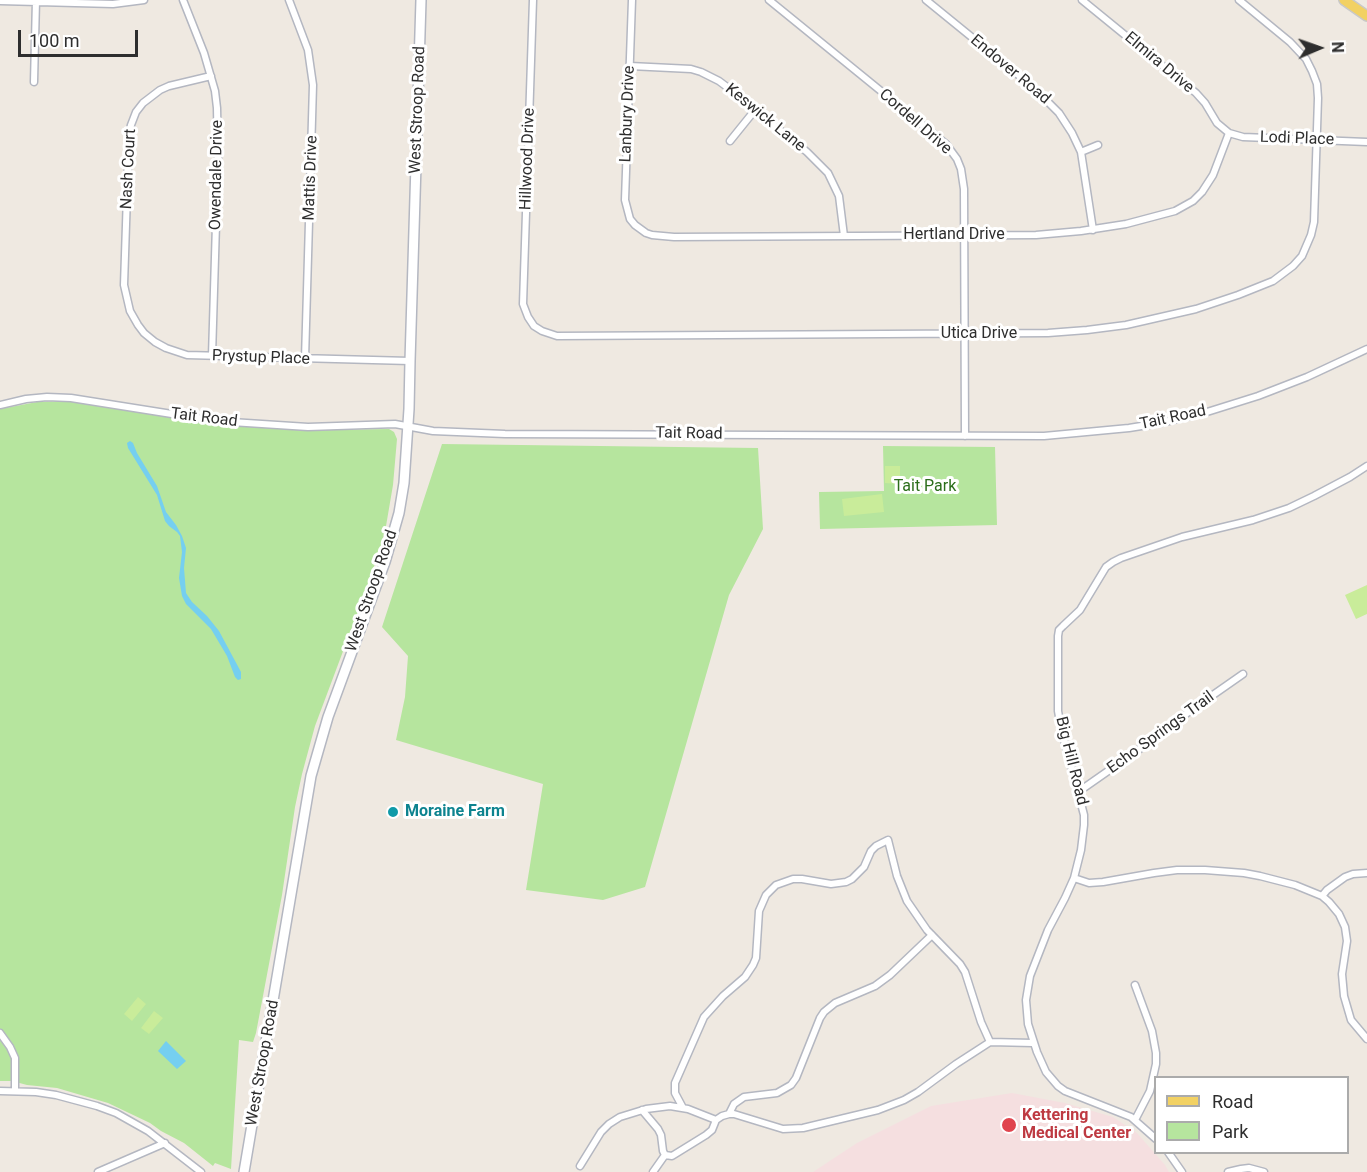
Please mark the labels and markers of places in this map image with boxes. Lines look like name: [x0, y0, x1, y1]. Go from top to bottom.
place label: Moraine Farm: [405, 802, 505, 822]
marker: Moraine Farm: [386, 805, 400, 819]
place label: Kettering Medical Center: [1022, 1106, 1131, 1144]
marker: Kettering Medical Center: [1000, 1116, 1018, 1134]

